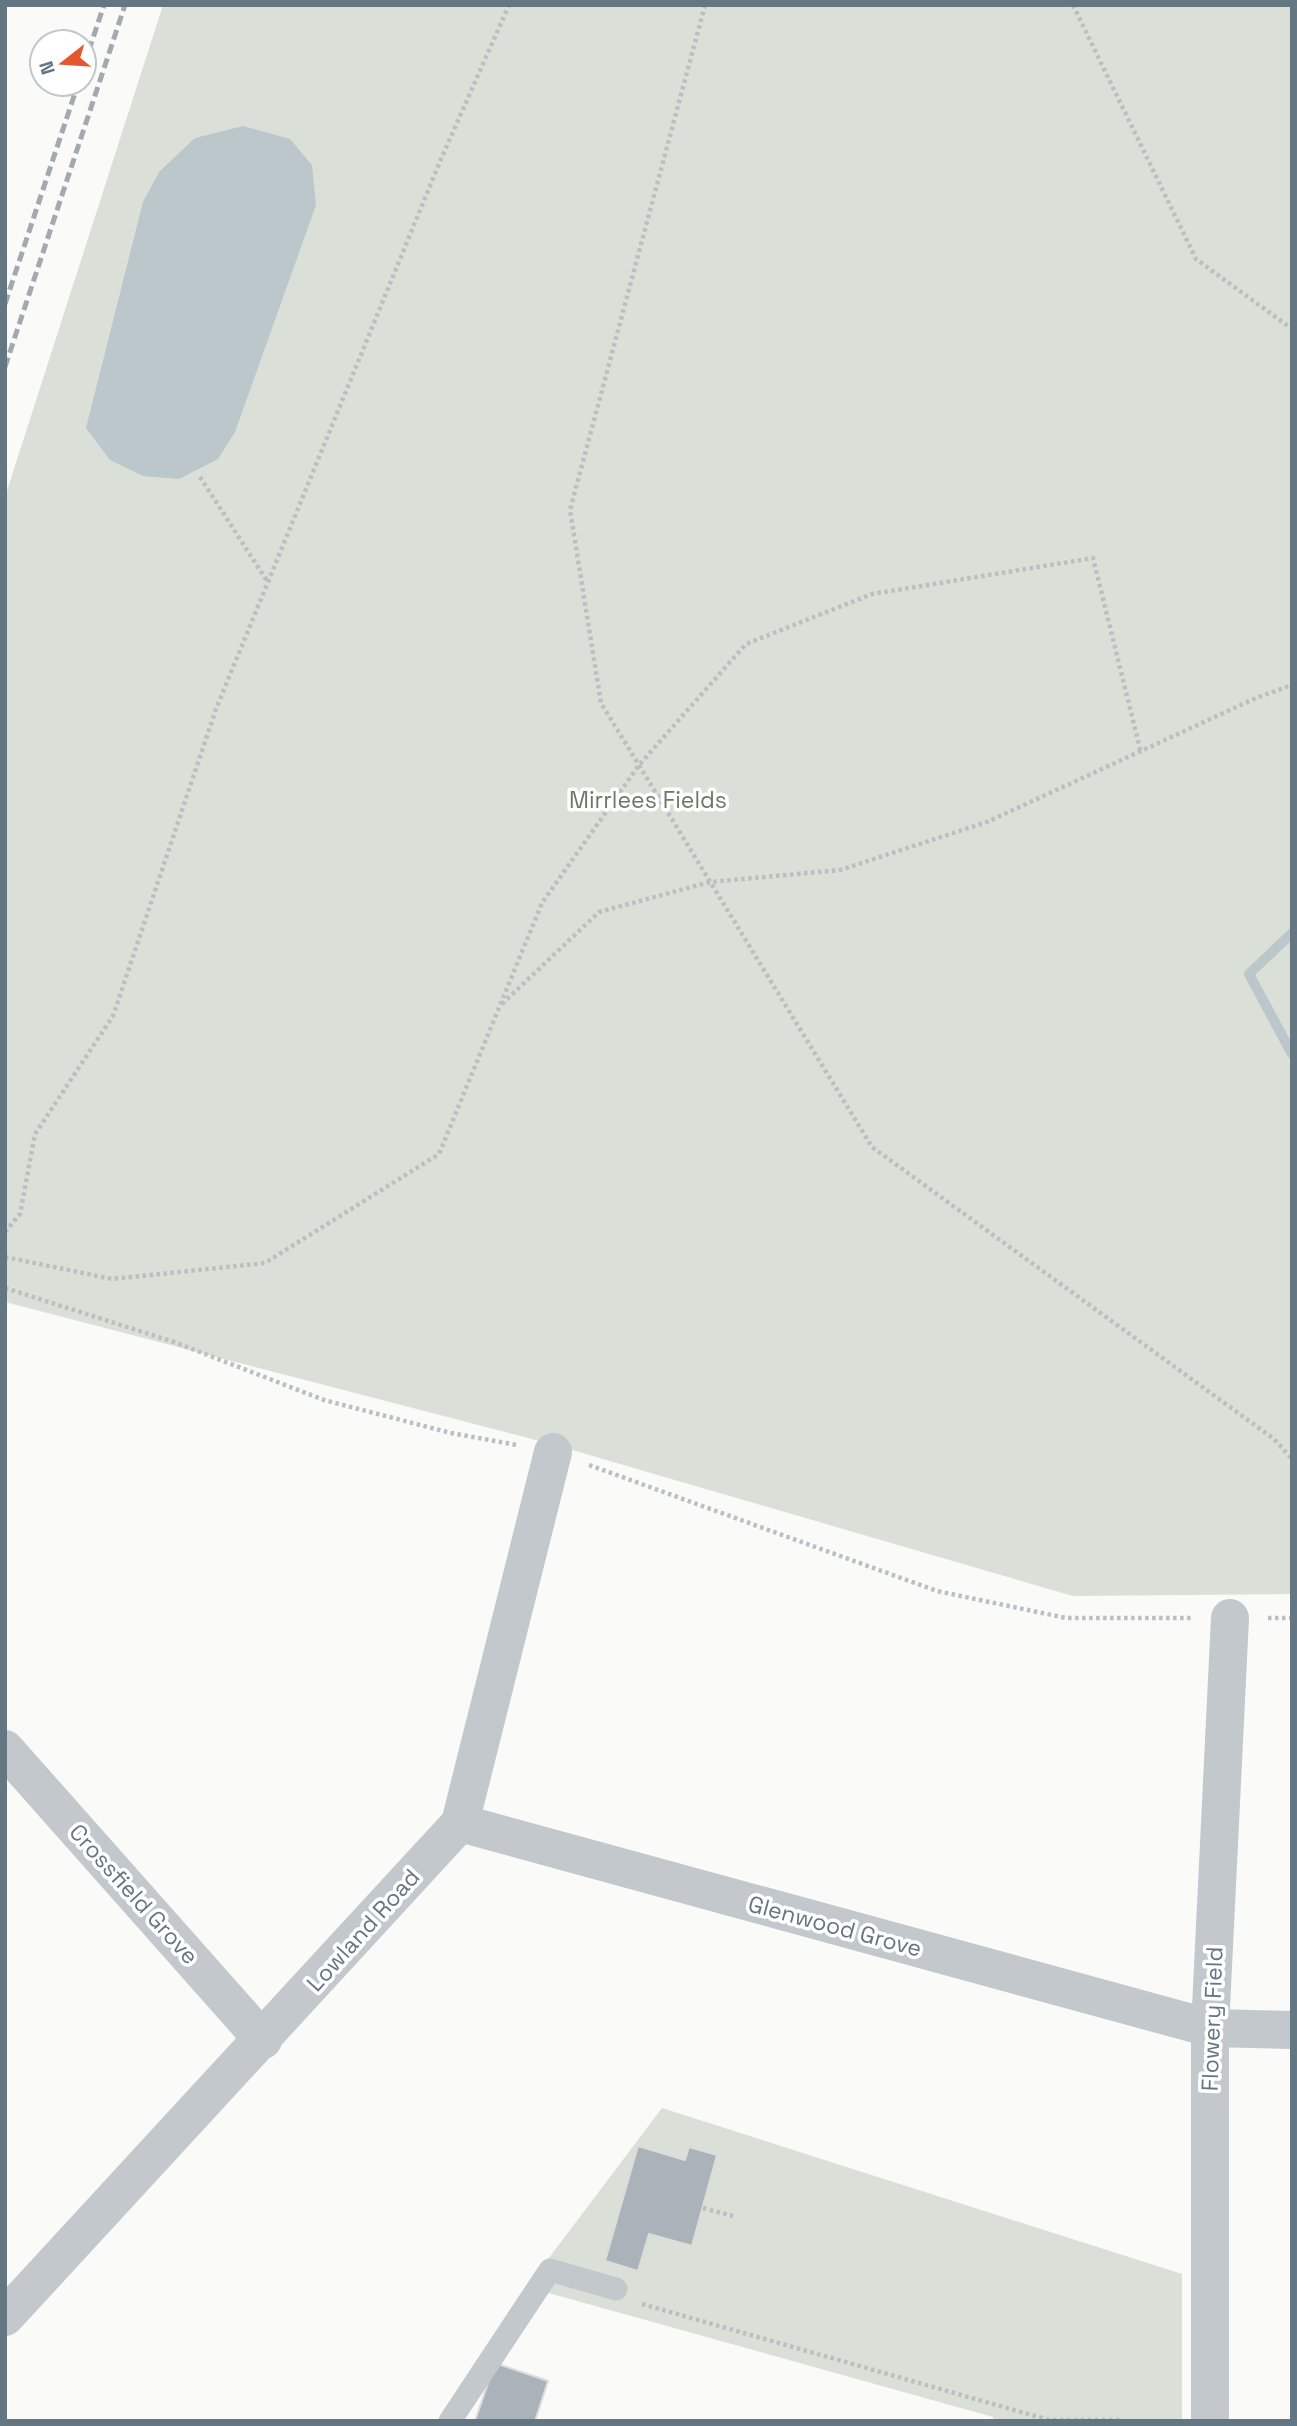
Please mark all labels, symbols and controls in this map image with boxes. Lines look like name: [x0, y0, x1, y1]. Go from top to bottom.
north arrow: [28, 28, 98, 98]
text: N: [33, 58, 61, 78]
park label: Mirrlees Fields: [569, 785, 727, 815]
street label: Crossfield Grove: [63, 1817, 205, 1971]
street label: Lowland Road: [300, 1862, 426, 1998]
street label: Glenwood Grove: [745, 1888, 925, 1964]
street label: Flowery Field: [1194, 1946, 1230, 2092]

